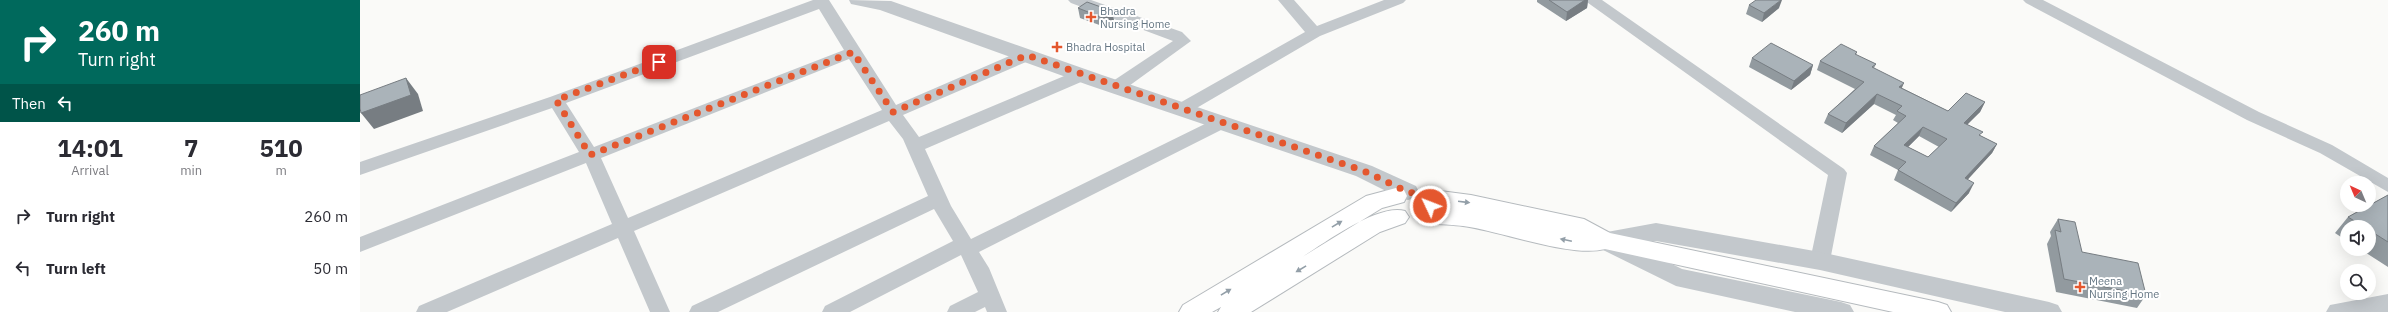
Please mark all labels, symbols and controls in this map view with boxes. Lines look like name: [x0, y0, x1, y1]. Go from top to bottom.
place label: Bhadra Nursing Home: [1100, 4, 1170, 31]
marker: Bhadra Nursing Home: [1085, 11, 1097, 23]
text: 260 m: [78, 12, 160, 49]
icon: right: [12, 16, 64, 68]
place label: Bhadra Hospital: [1066, 40, 1145, 54]
marker: Bhadra Hospital: [1051, 41, 1063, 53]
pin: [642, 45, 676, 79]
text: Turn right: [78, 48, 156, 71]
icon: arrive: [648, 51, 670, 73]
icon: left: [54, 92, 76, 114]
text: Then: [12, 94, 46, 113]
text: 14:01: [57, 132, 123, 164]
text: 7: [184, 132, 198, 164]
text: 510: [259, 132, 303, 164]
text: Arrival: [71, 162, 109, 179]
text: min: [180, 162, 202, 179]
text: m: [275, 162, 287, 179]
north arrow: [2340, 176, 2376, 212]
map controls: [2340, 176, 2376, 300]
position arrow: [1409, 185, 1451, 227]
one-way arrow: [1458, 199, 1470, 205]
icon: right: [12, 205, 34, 227]
text: Turn right: [46, 207, 115, 226]
text: 260 m: [304, 207, 348, 226]
button: sound: [2340, 220, 2376, 256]
one-way arrow: [1331, 221, 1343, 228]
one-way arrow: [1559, 236, 1572, 242]
icon: left: [12, 257, 34, 279]
text: Turn left: [46, 259, 106, 278]
text: 50 m: [313, 259, 348, 278]
button: search: [2340, 264, 2376, 300]
one-way arrow: [1295, 266, 1307, 273]
place label: Meena Nursing Home: [2089, 274, 2159, 301]
marker: Meena Nursing Home: [2074, 281, 2086, 293]
one-way arrow: [1220, 288, 1232, 295]

